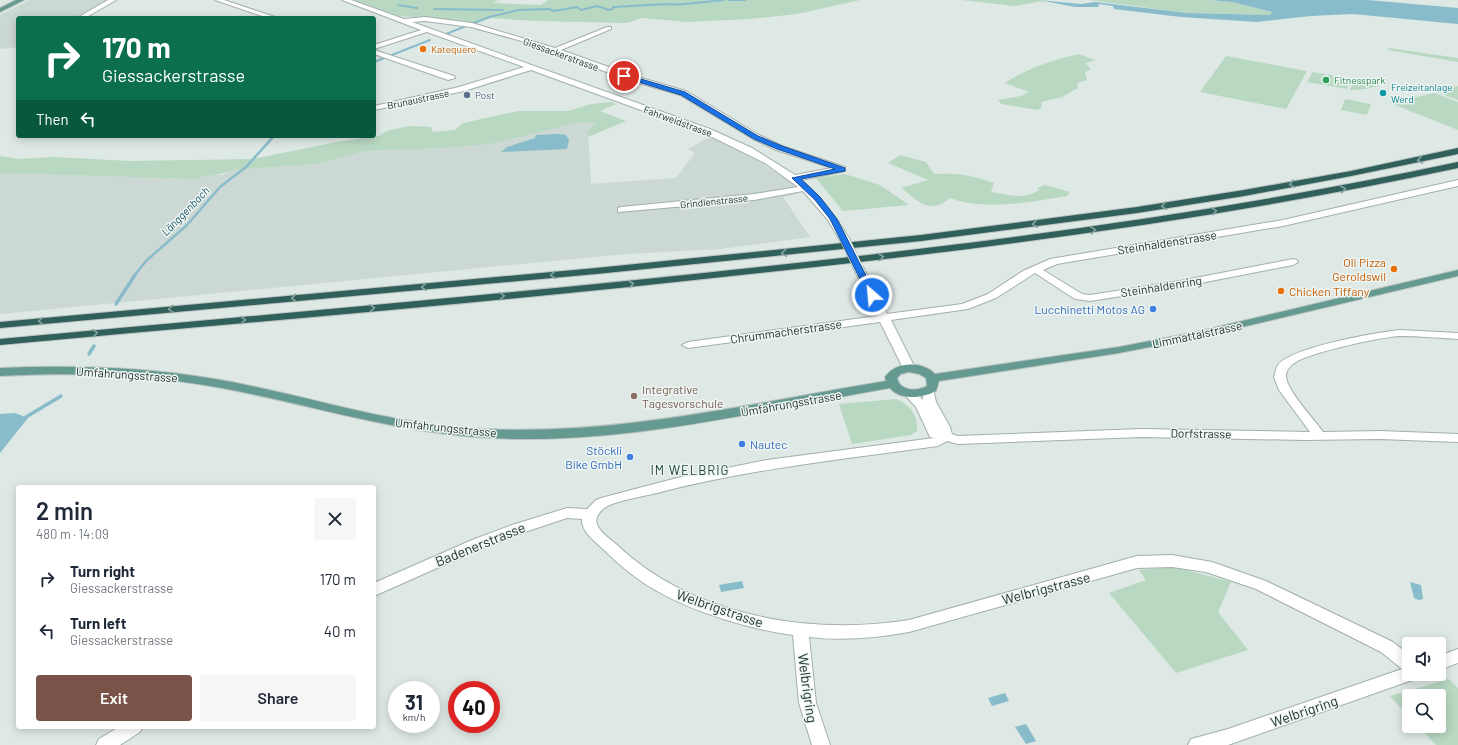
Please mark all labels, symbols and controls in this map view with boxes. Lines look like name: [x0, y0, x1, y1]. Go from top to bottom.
text: 170 m: [102, 30, 171, 64]
icon: right: [36, 32, 88, 84]
street label: Giessackerstrasse: [522, 35, 600, 73]
place label: Katequero: [431, 43, 476, 55]
marker: Katequero: [418, 44, 428, 54]
pin: [607, 59, 641, 93]
text: Giessackerstrasse: [102, 64, 245, 86]
icon: arrive: [613, 65, 635, 87]
place label: Fitnesspark: [1334, 74, 1385, 86]
marker: Fitnesspark: [1321, 75, 1331, 85]
place label: Freizeitanlage Werd: [1391, 81, 1453, 105]
street label: Brunaustrasse: [386, 87, 450, 111]
marker: Freizeitanlage Werd: [1378, 88, 1388, 98]
place label: Post: [475, 89, 495, 101]
marker: Post: [462, 90, 472, 100]
street label: Fahrweidstrasse: [642, 103, 714, 139]
icon: left: [77, 108, 99, 130]
text: Then: [36, 110, 69, 128]
one-way arrow: [1417, 155, 1423, 163]
one-way arrow: [1289, 180, 1295, 188]
water label: Länggenbach: [158, 184, 212, 238]
one-way arrow: [1339, 185, 1346, 194]
street label: Grindlenstrasse: [680, 191, 748, 211]
one-way arrow: [1161, 201, 1167, 210]
one-way arrow: [1211, 208, 1218, 216]
one-way arrow: [1032, 219, 1038, 228]
one-way arrow: [1090, 226, 1096, 235]
street label: Steinhaldenstrasse: [1116, 227, 1218, 257]
one-way arrow: [781, 249, 787, 258]
one-way arrow: [878, 253, 884, 262]
place label: Oli Pizza Geroldswil: [1332, 255, 1386, 283]
marker: Oli Pizza Geroldswil: [1389, 264, 1399, 274]
one-way arrow: [550, 270, 556, 279]
street label: Steinhaldenring: [1119, 273, 1203, 299]
position arrow: [851, 274, 893, 316]
one-way arrow: [628, 279, 634, 288]
one-way arrow: [421, 282, 427, 291]
place label: Chicken Tiffany: [1289, 284, 1370, 298]
marker: Chicken Tiffany: [1276, 286, 1286, 296]
one-way arrow: [499, 292, 505, 301]
one-way arrow: [291, 294, 297, 303]
place label: Lucchinetti Motos AG: [1034, 302, 1145, 316]
one-way arrow: [369, 304, 375, 313]
marker: Lucchinetti Motos AG: [1148, 304, 1158, 314]
one-way arrow: [168, 305, 174, 314]
one-way arrow: [240, 315, 246, 324]
street label: Chrummacherstrasse: [729, 316, 843, 346]
one-way arrow: [38, 317, 45, 326]
street label: Limmattalstrasse: [1151, 318, 1243, 350]
one-way arrow: [92, 329, 98, 338]
street label: Umfahrungsstrasse: [76, 363, 178, 385]
place label: Integrative Tagesvorschule: [642, 382, 723, 410]
street label: Umfahrungsstrasse: [740, 387, 842, 419]
marker: Integrative Tagesvorschule: [629, 391, 639, 401]
street label: Umfahrungsstrasse: [395, 415, 497, 439]
street label: Dorfstrasse: [1170, 425, 1232, 441]
place label: Nautec: [750, 437, 788, 451]
marker: Nautec: [737, 439, 747, 449]
place label: Stöckli Bike GmbH: [565, 443, 622, 471]
marker: Stöckli Bike GmbH: [625, 452, 635, 462]
district label: IM WELBRIG: [650, 462, 730, 478]
text: 2 min: [36, 496, 93, 525]
button: close: [314, 498, 356, 540]
street label: Badenerstrasse: [432, 518, 528, 570]
text: 480 m · 14:09: [36, 526, 109, 542]
text: Turn right: [70, 562, 135, 580]
icon: right: [36, 568, 58, 590]
street label: Welbrigstrasse: [1000, 568, 1092, 608]
text: 170 m: [320, 570, 356, 588]
text: Giessackerstrasse: [70, 580, 173, 596]
street label: Welbrigstrasse: [674, 585, 766, 631]
text: Turn left: [70, 614, 126, 632]
icon: left: [36, 620, 58, 642]
text: 40 m: [324, 622, 356, 640]
text: Giessackerstrasse: [70, 632, 173, 648]
map controls: [1402, 637, 1446, 733]
button: sound: [1402, 637, 1446, 681]
street label: Welbrigring: [795, 652, 821, 724]
button: Exit: [36, 675, 192, 721]
button: Share: [200, 675, 356, 721]
speed limit sign: 40: [448, 681, 500, 733]
button: search: [1402, 689, 1446, 733]
text: 31: [405, 690, 423, 714]
street label: Welbrigring: [1268, 692, 1340, 730]
text: km/h: [403, 711, 425, 723]

